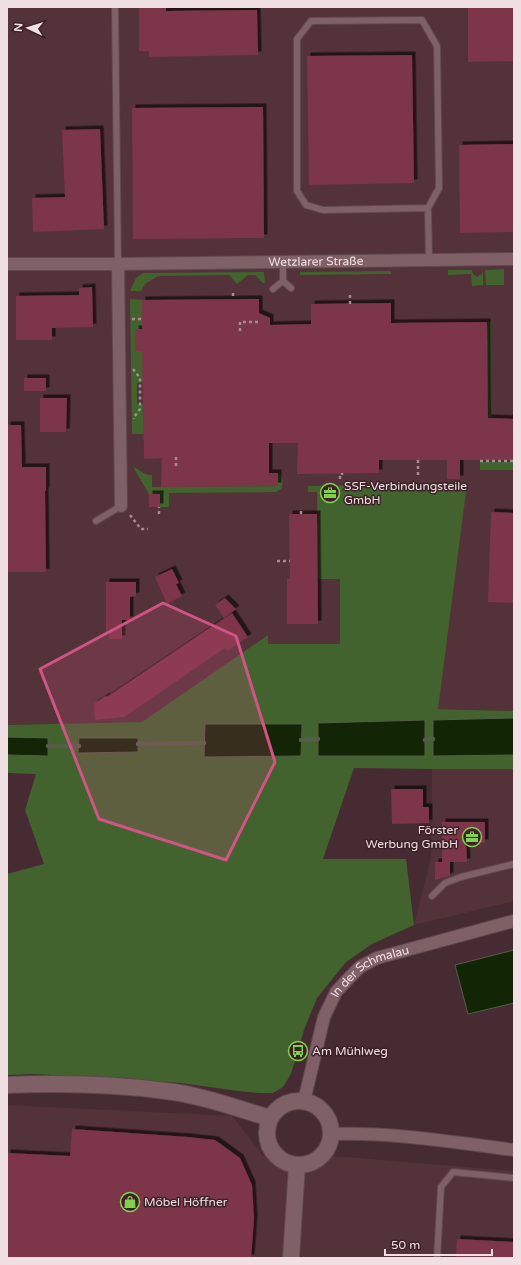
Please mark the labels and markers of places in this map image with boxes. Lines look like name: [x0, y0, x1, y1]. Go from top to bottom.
place label: SSF-Verbindungsteile GmbH: [344, 479, 467, 507]
office icon: SSF-Verbindungsteile GmbH: [319, 482, 341, 504]
place label: Förster Werbung GmbH: [366, 823, 458, 851]
office icon: Förster Werbung GmbH: [461, 826, 483, 848]
bus stop icon: Am Mühlweg: [287, 1040, 309, 1062]
place label: Am Mühlweg: [312, 1044, 388, 1058]
shop icon: Möbel Höffner: [119, 1191, 141, 1213]
place label: Möbel Höffner: [144, 1195, 228, 1209]

